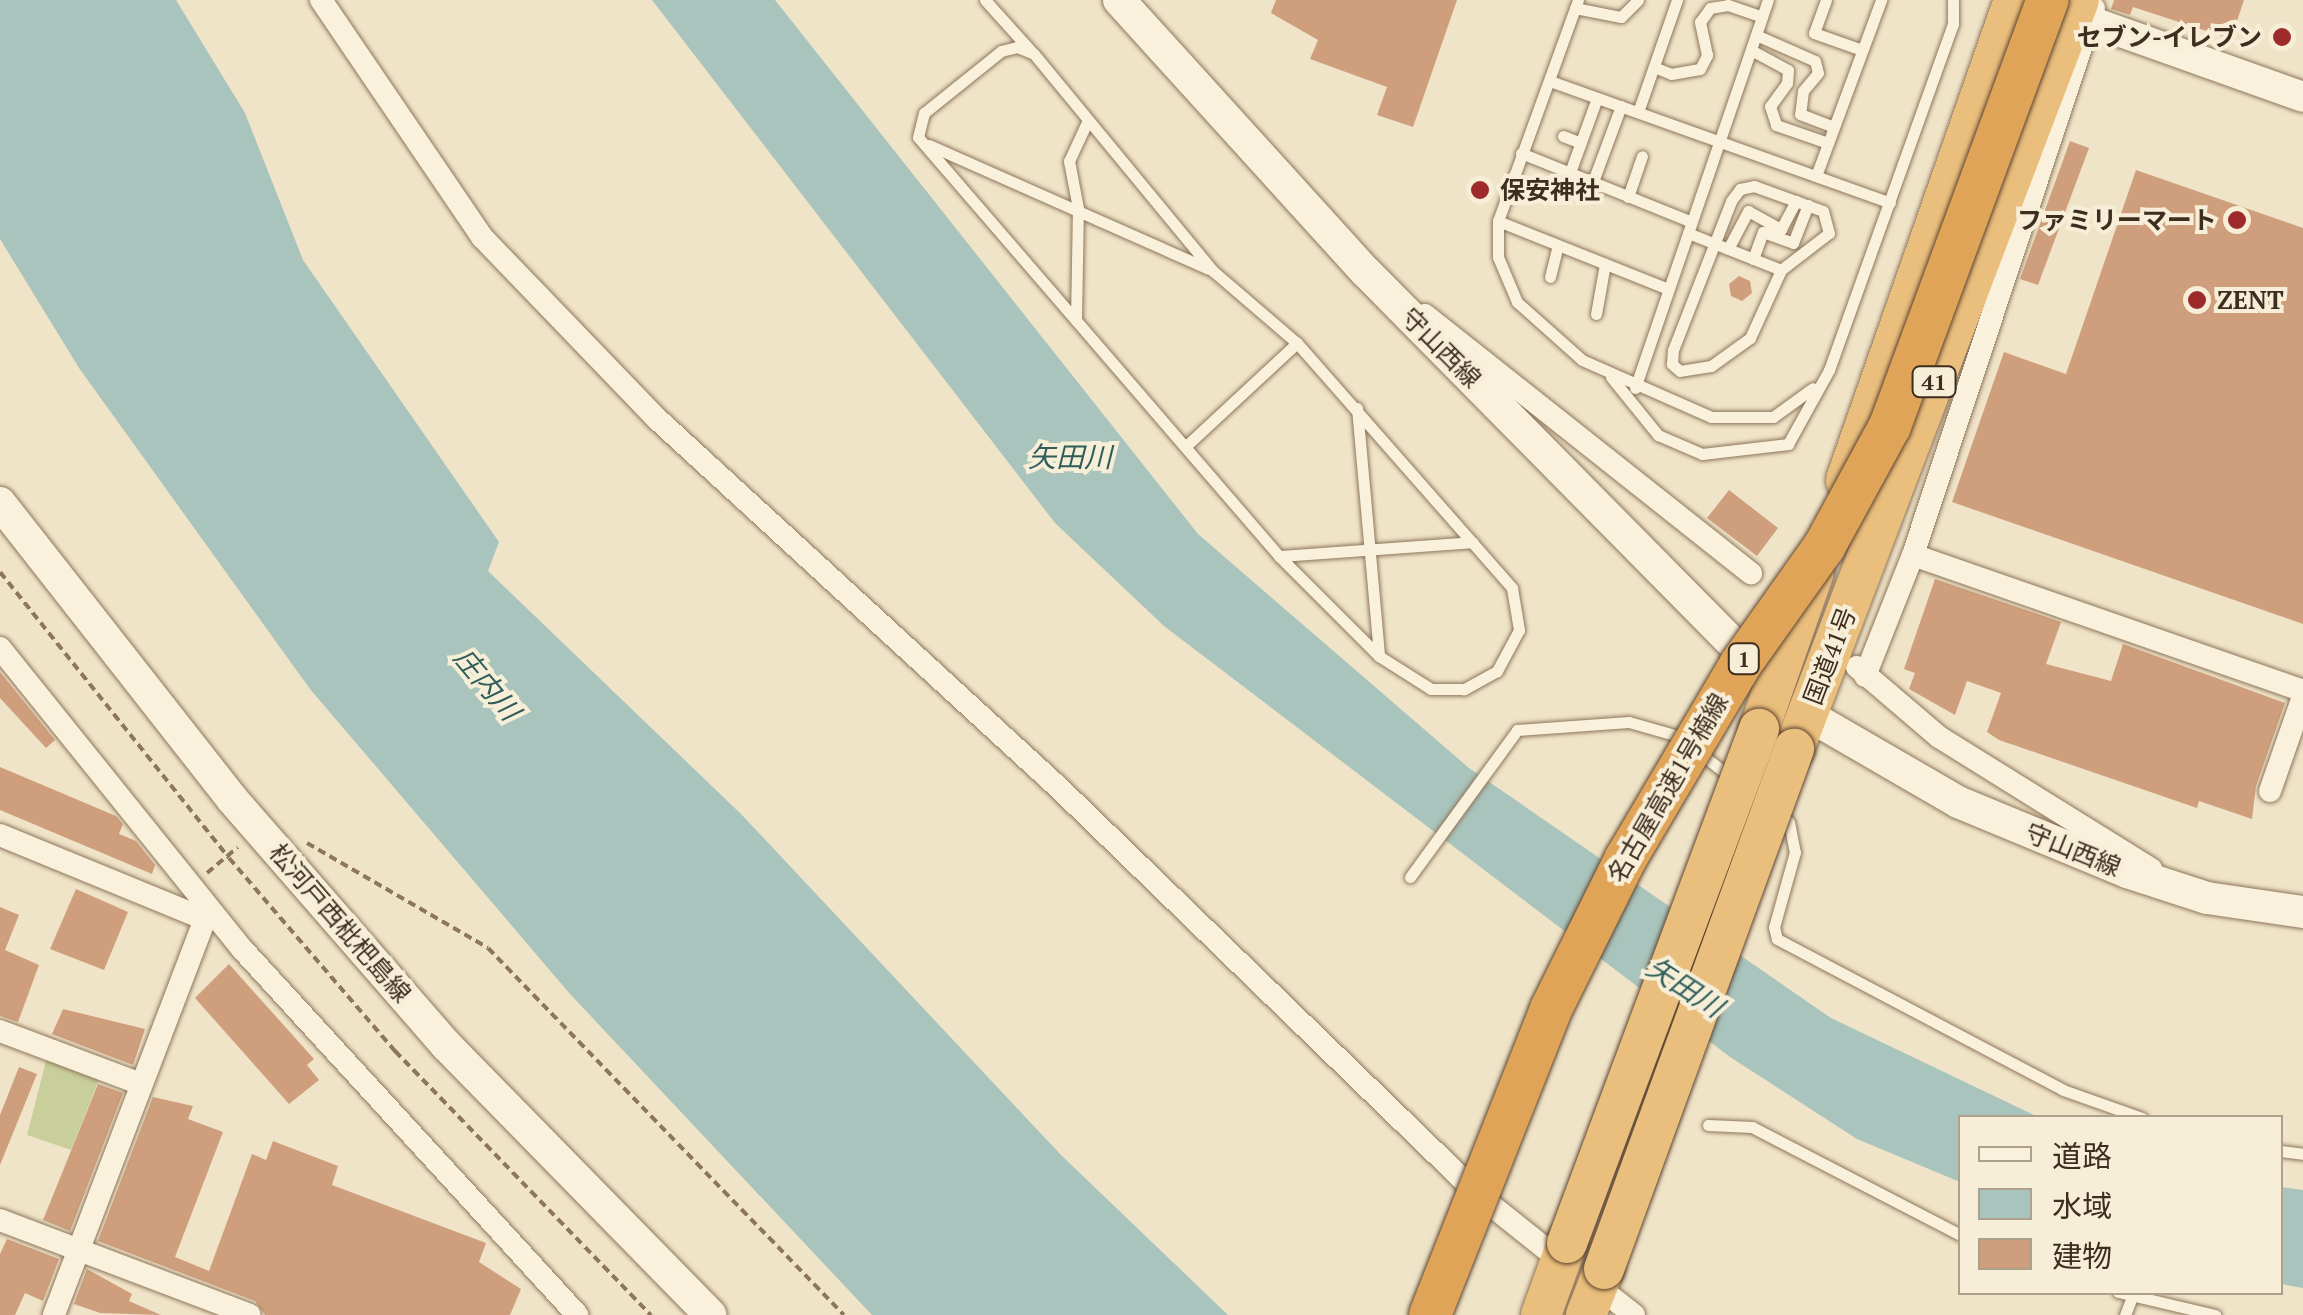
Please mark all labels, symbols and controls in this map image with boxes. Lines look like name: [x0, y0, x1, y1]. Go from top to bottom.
place label: セブン-イレブン: [2077, 22, 2262, 52]
marker: セブン-イレブン: [2271, 26, 2293, 48]
place label: 保安神社: [1500, 175, 1600, 205]
marker: 保安神社: [1469, 179, 1491, 201]
place label: ファミリーマート: [2017, 205, 2217, 235]
marker: ファミリーマート: [2226, 209, 2248, 231]
place label: ZENT: [2217, 285, 2284, 315]
marker: ZENT: [2186, 289, 2208, 311]
street label: 守山西線: [1395, 302, 1487, 394]
road number: 41: [1912, 365, 1956, 399]
water label: 矢田川: [1028, 440, 1112, 474]
street label: 国道41号: [1798, 603, 1862, 709]
water label: 庄内川: [447, 641, 527, 727]
road number: 1: [1726, 642, 1762, 676]
street label: 名古屋高速1号楠線: [1602, 688, 1734, 888]
street label: 守山西線: [2021, 817, 2125, 883]
street label: 松河戸西枇杷島線: [263, 838, 417, 1008]
water label: 矢田川: [1641, 950, 1729, 1024]
legend: [1958, 1115, 2283, 1295]
text: 道路: [2052, 1136, 2112, 1176]
text: 水域: [2052, 1186, 2112, 1226]
text: 建物: [2052, 1236, 2112, 1276]

